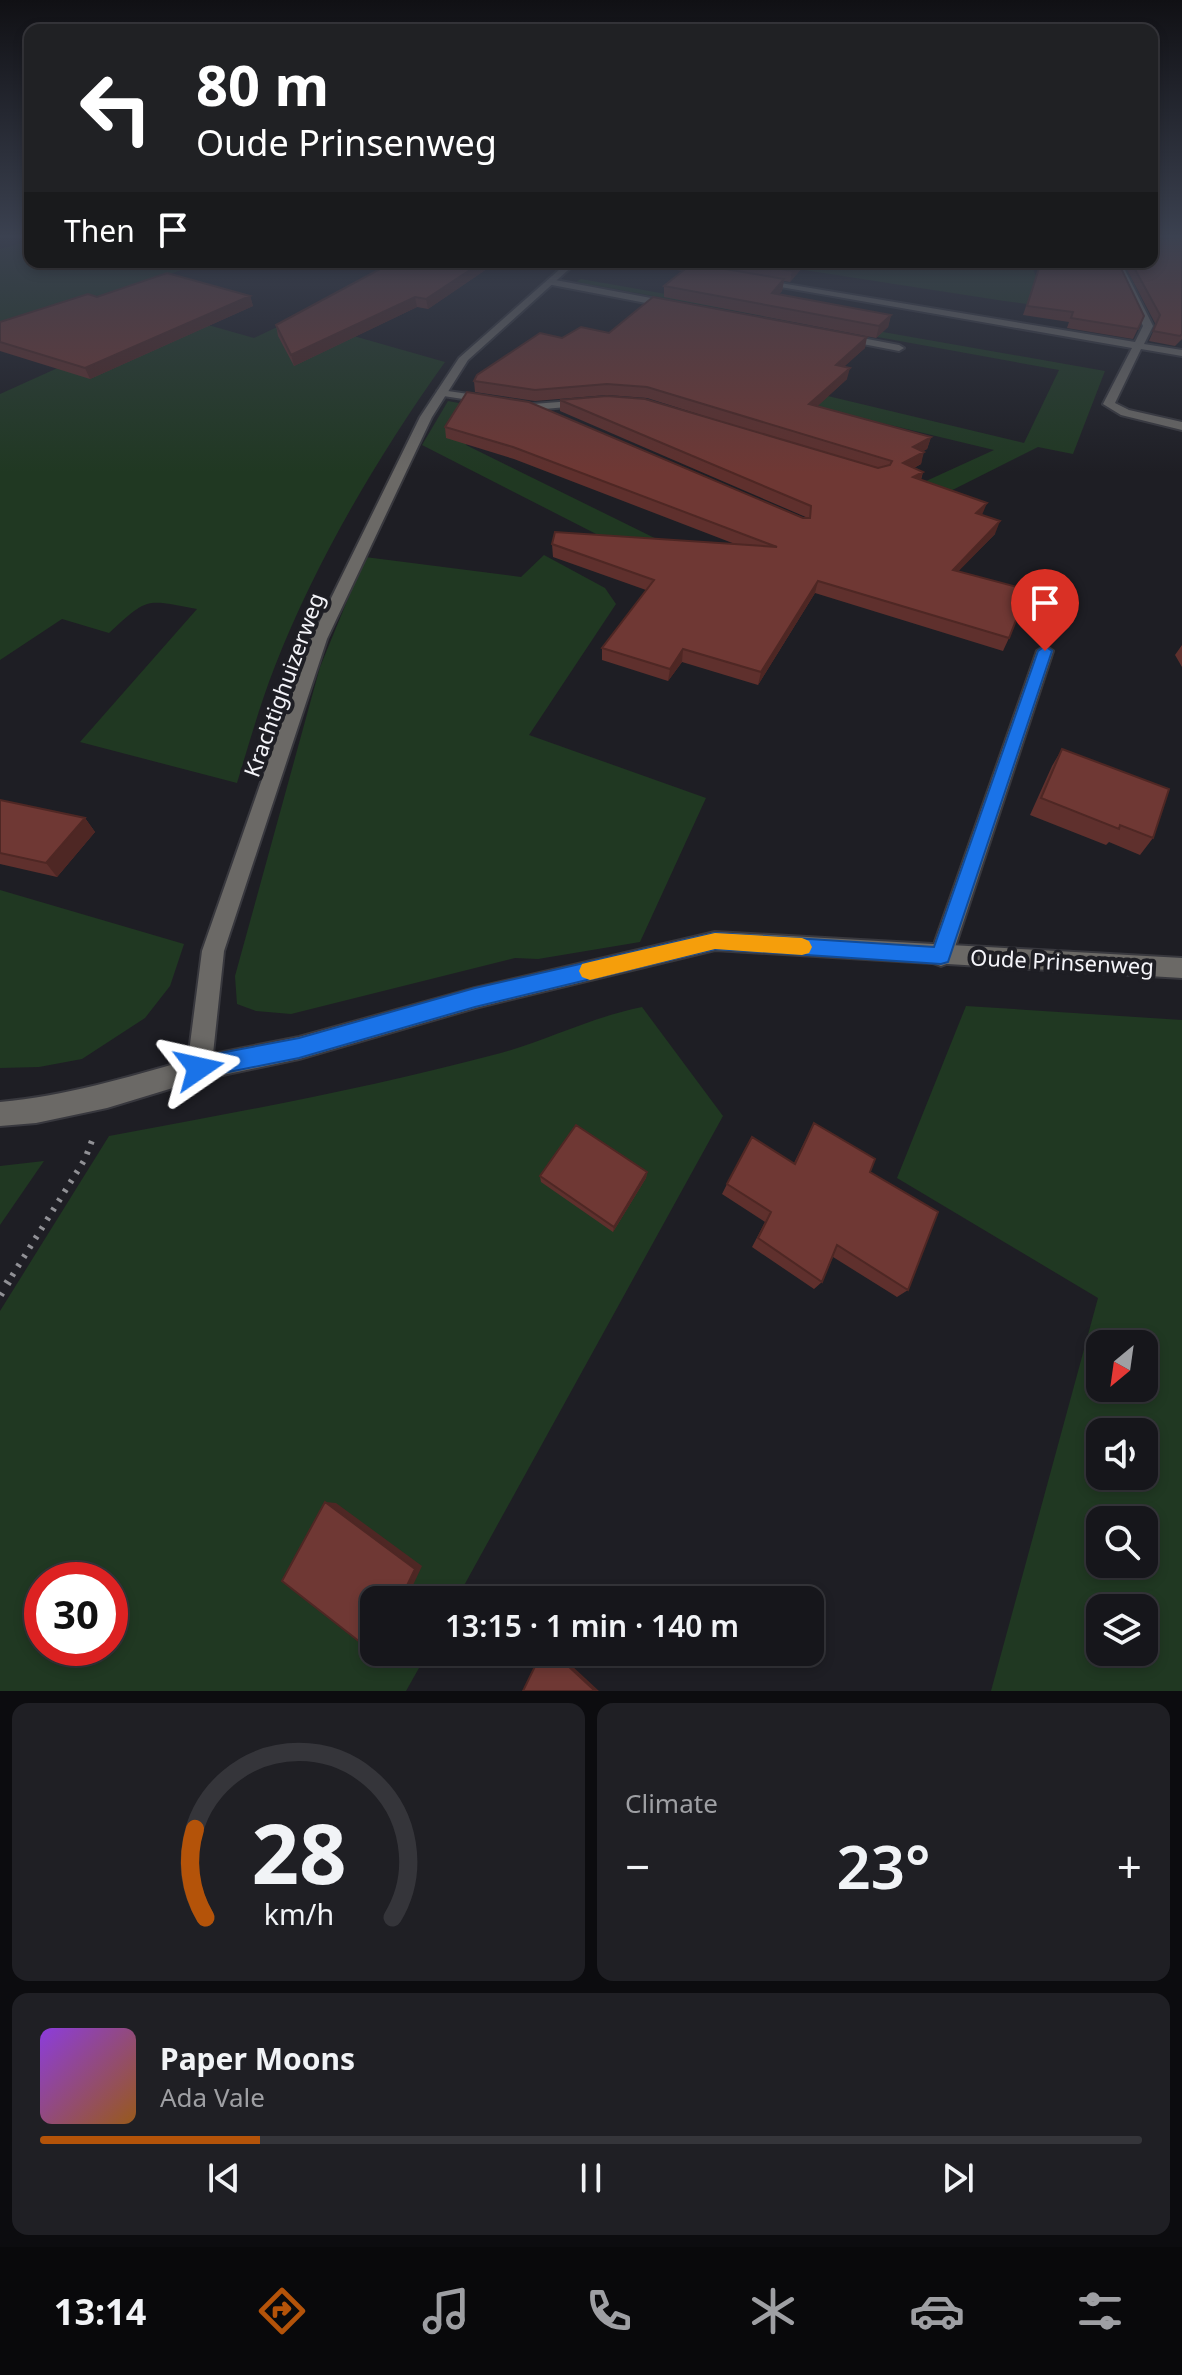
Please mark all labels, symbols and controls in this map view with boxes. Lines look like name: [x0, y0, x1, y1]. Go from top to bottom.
text: 80 m: [196, 46, 329, 122]
icon: left: [64, 56, 168, 160]
text: Oude Prinsenweg: [196, 118, 497, 167]
icon: arrive: [151, 208, 195, 252]
text: Then: [64, 210, 135, 251]
pin: [1011, 569, 1079, 651]
icon: arrive: [1023, 581, 1067, 625]
street label: Krachtighuizerweg: [236, 588, 330, 781]
street label: Oude Prinsenweg: [969, 941, 1155, 981]
position arrow: [157, 1026, 241, 1110]
north arrow: [1086, 1330, 1158, 1402]
map controls: [1086, 1330, 1158, 1666]
button: sound: [1086, 1418, 1158, 1490]
button: search: [1086, 1506, 1158, 1578]
speed limit sign: 30: [24, 1562, 128, 1666]
button: layers: [1086, 1594, 1158, 1666]
text: 13:15 · 1 min · 140 m: [445, 1605, 739, 1646]
text: Climate: [625, 1785, 718, 1821]
text: 28: [251, 1795, 346, 1908]
text: 23°: [836, 1825, 931, 1907]
text: −: [625, 1836, 650, 1896]
text: +: [1117, 1836, 1142, 1896]
text: km/h: [263, 1894, 334, 1933]
text: Paper Moons: [160, 2038, 355, 2079]
text: Ada Vale: [160, 2079, 265, 2115]
icon: previous: [202, 2156, 246, 2200]
icon: pause: [569, 2156, 613, 2200]
icon: next: [936, 2156, 980, 2200]
icon: directions: [254, 2283, 310, 2339]
icon: music: [418, 2283, 474, 2339]
icon: phone: [581, 2283, 637, 2339]
icon: climate: [745, 2283, 801, 2339]
icon: car: [909, 2283, 965, 2339]
icon: filters: [1072, 2283, 1128, 2339]
text: 13:14: [54, 2287, 146, 2336]

